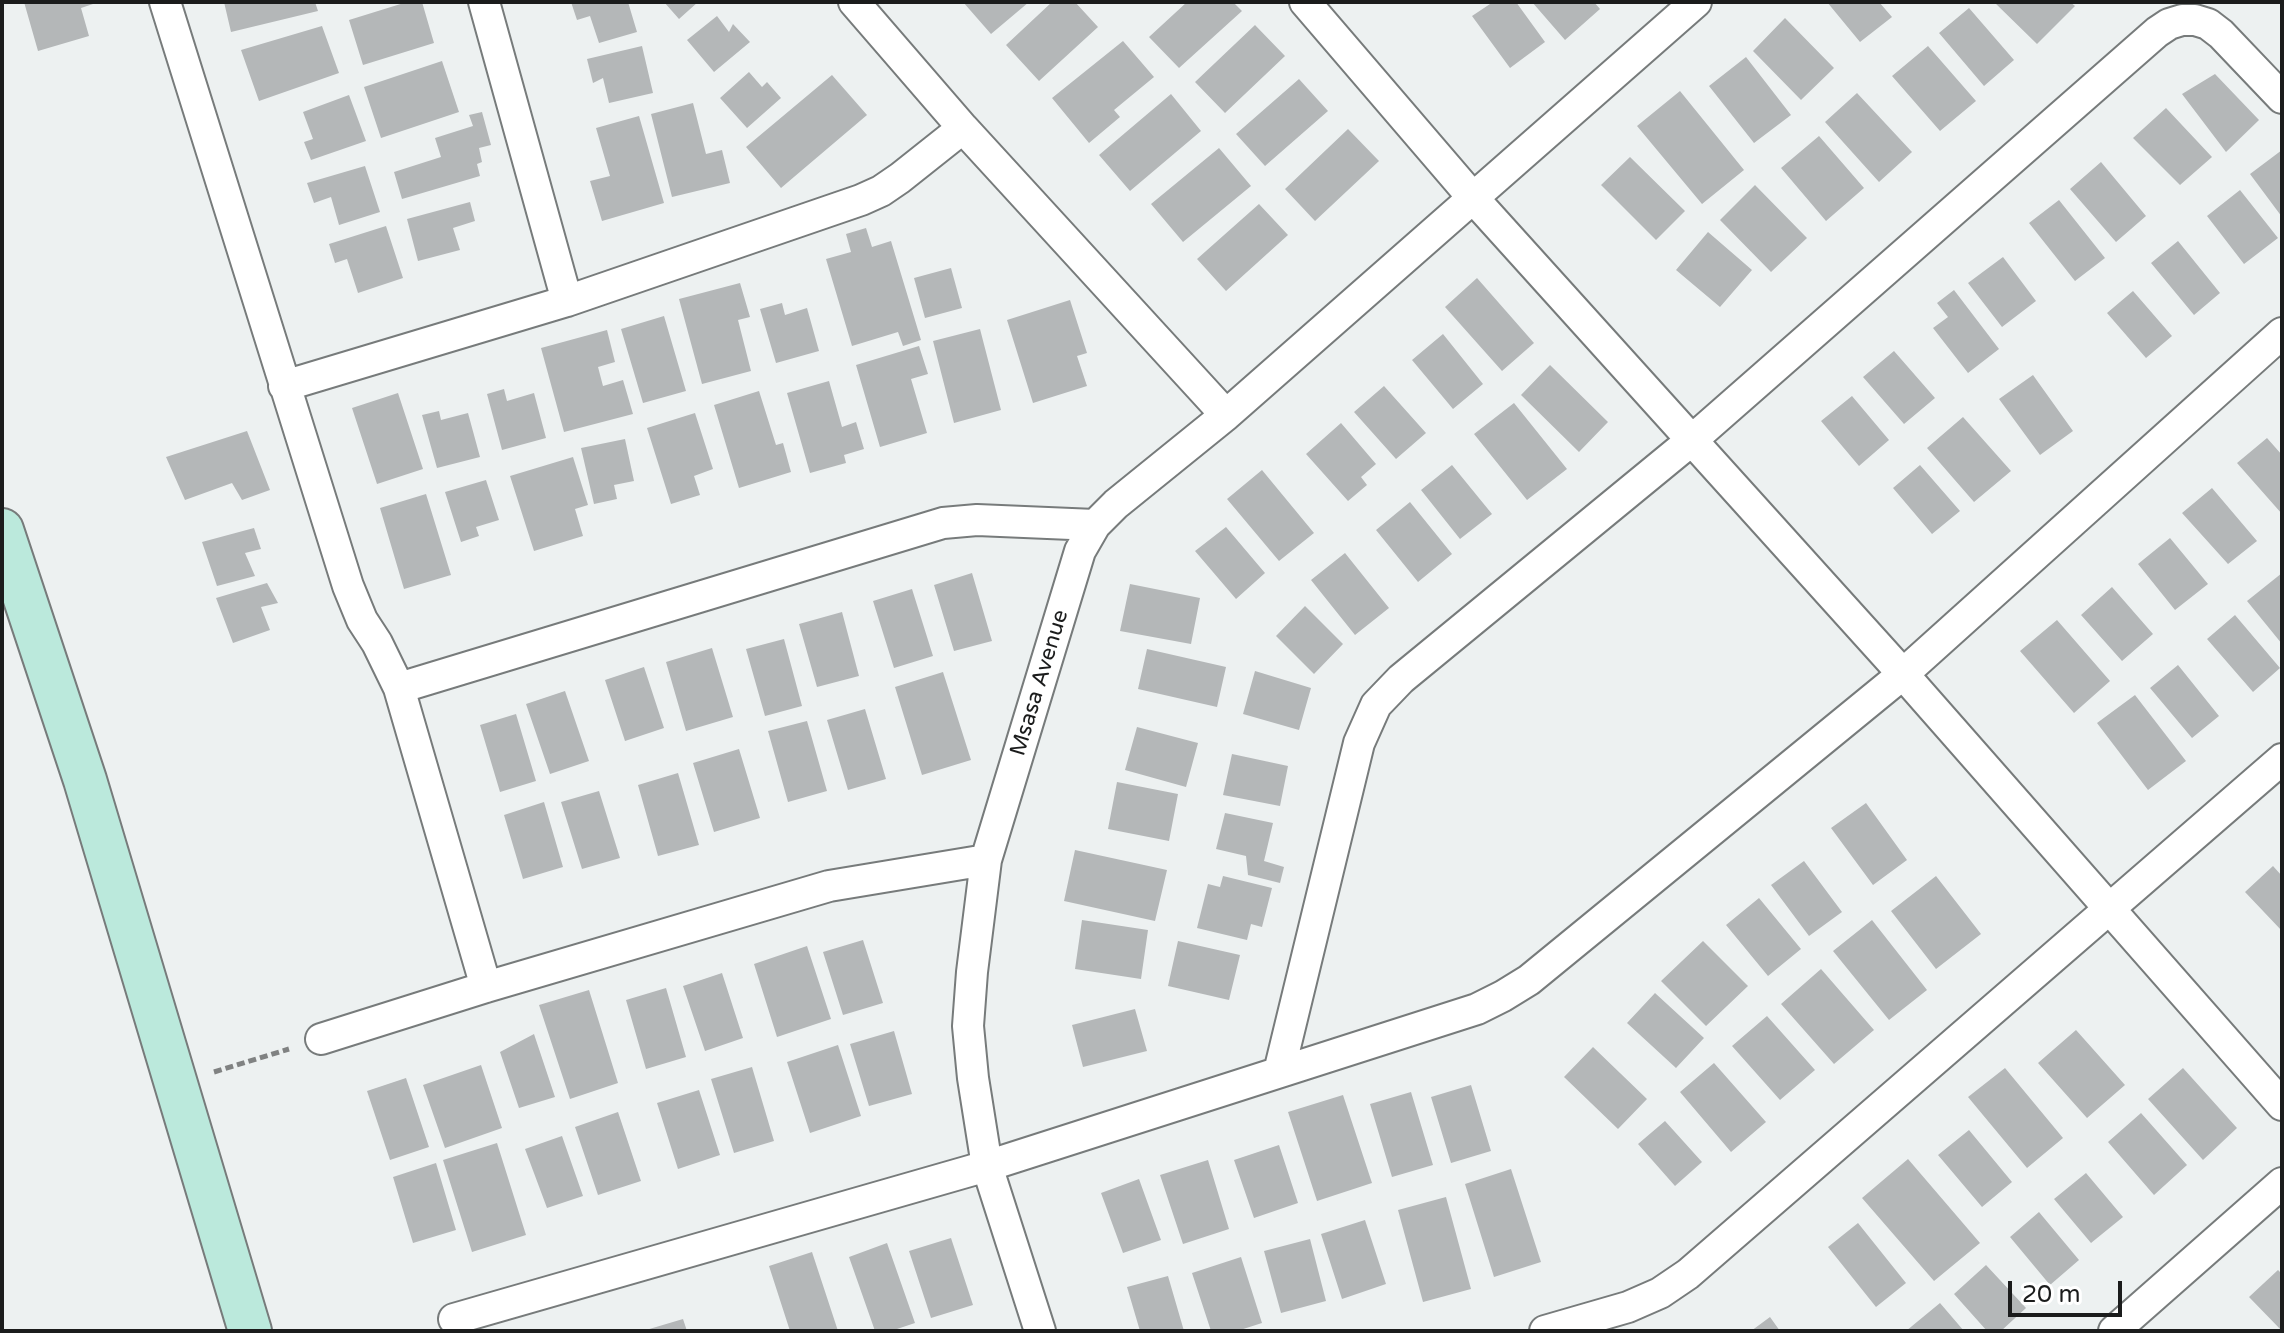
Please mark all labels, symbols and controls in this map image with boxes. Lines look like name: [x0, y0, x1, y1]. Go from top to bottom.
street label: Msasa Avenue: [1005, 607, 1075, 759]
scale bar: [2012, 1265, 2126, 1315]
text: 20 m: [2022, 1280, 2080, 1309]

